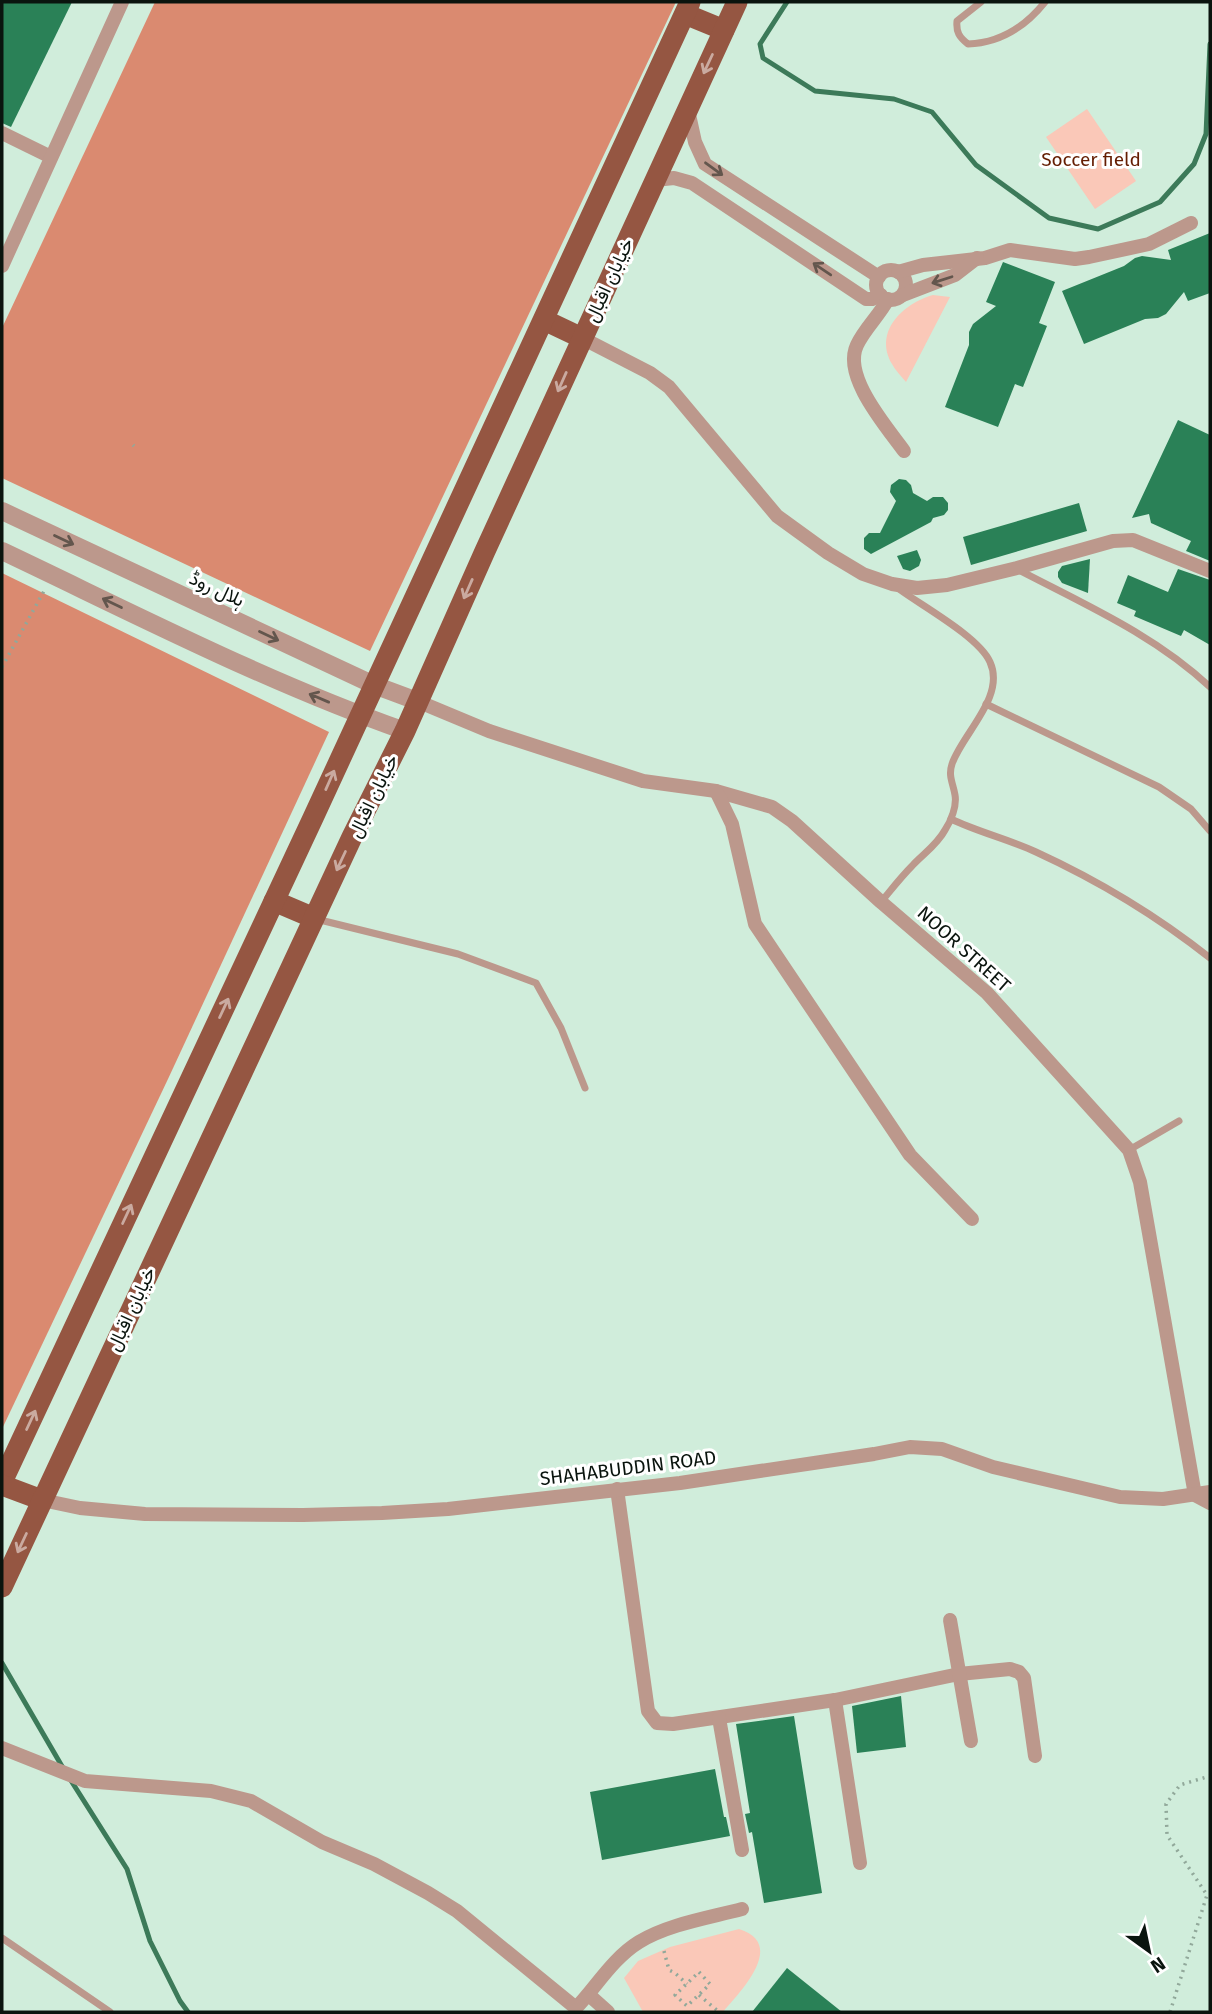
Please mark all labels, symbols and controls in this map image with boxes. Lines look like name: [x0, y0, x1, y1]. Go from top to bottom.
one-way arrow: [701, 53, 715, 74]
park label: Soccer field: [1041, 148, 1141, 171]
one-way arrow: [704, 161, 723, 176]
street label: خیابان اقبال: [580, 234, 638, 326]
one-way arrow: [813, 262, 833, 276]
one-way arrow: [931, 274, 953, 287]
one-way arrow: [555, 371, 568, 392]
one-way arrow: [53, 534, 74, 547]
street label: ہلال روڈ: [186, 566, 248, 613]
one-way arrow: [461, 578, 474, 599]
one-way arrow: [101, 596, 122, 609]
one-way arrow: [258, 630, 280, 643]
one-way arrow: [308, 690, 330, 703]
street label: خیابان اقبال: [343, 751, 403, 841]
one-way arrow: [324, 770, 337, 791]
one-way arrow: [333, 850, 347, 871]
street label: NOOR STREET: [913, 901, 1015, 997]
one-way arrow: [218, 998, 231, 1020]
one-way arrow: [121, 1204, 134, 1226]
street label: خیابان اقبال: [102, 1263, 160, 1355]
one-way arrow: [25, 1410, 38, 1432]
street label: SHAHABUDDIN ROAD: [538, 1446, 718, 1490]
one-way arrow: [15, 1532, 28, 1553]
north arrow: [1114, 1916, 1184, 1986]
text: N: [1146, 1952, 1170, 1978]

